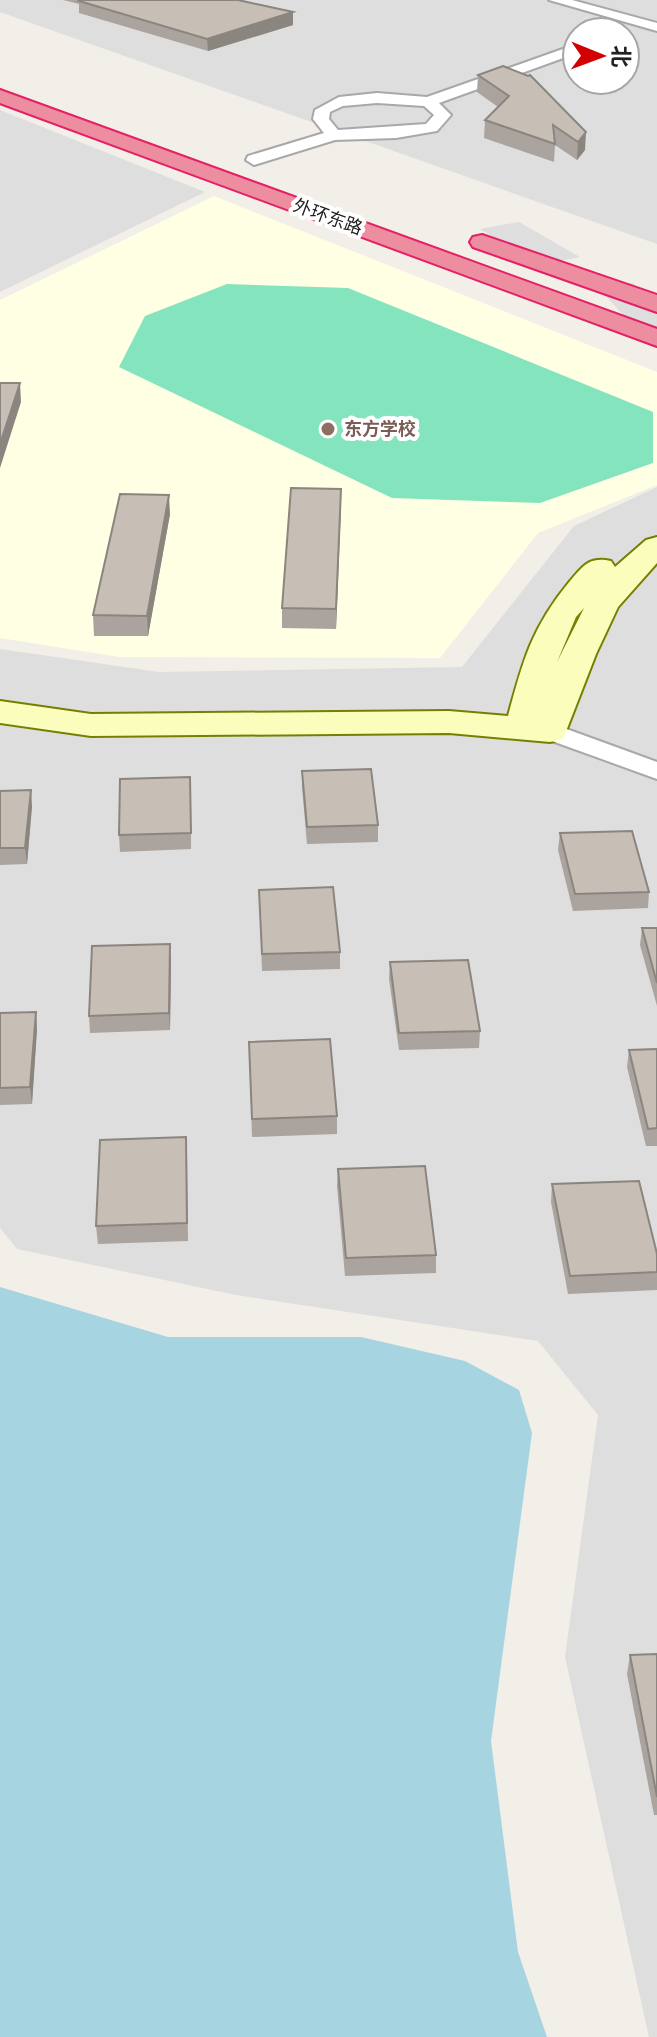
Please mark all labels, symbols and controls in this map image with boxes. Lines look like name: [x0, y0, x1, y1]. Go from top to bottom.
north arrow: [561, 16, 641, 96]
text: 北: [607, 45, 634, 68]
street label: 外环东路: [290, 194, 366, 240]
place label: 东方学校: [344, 418, 416, 440]
marker: 东方学校: [319, 420, 337, 438]

